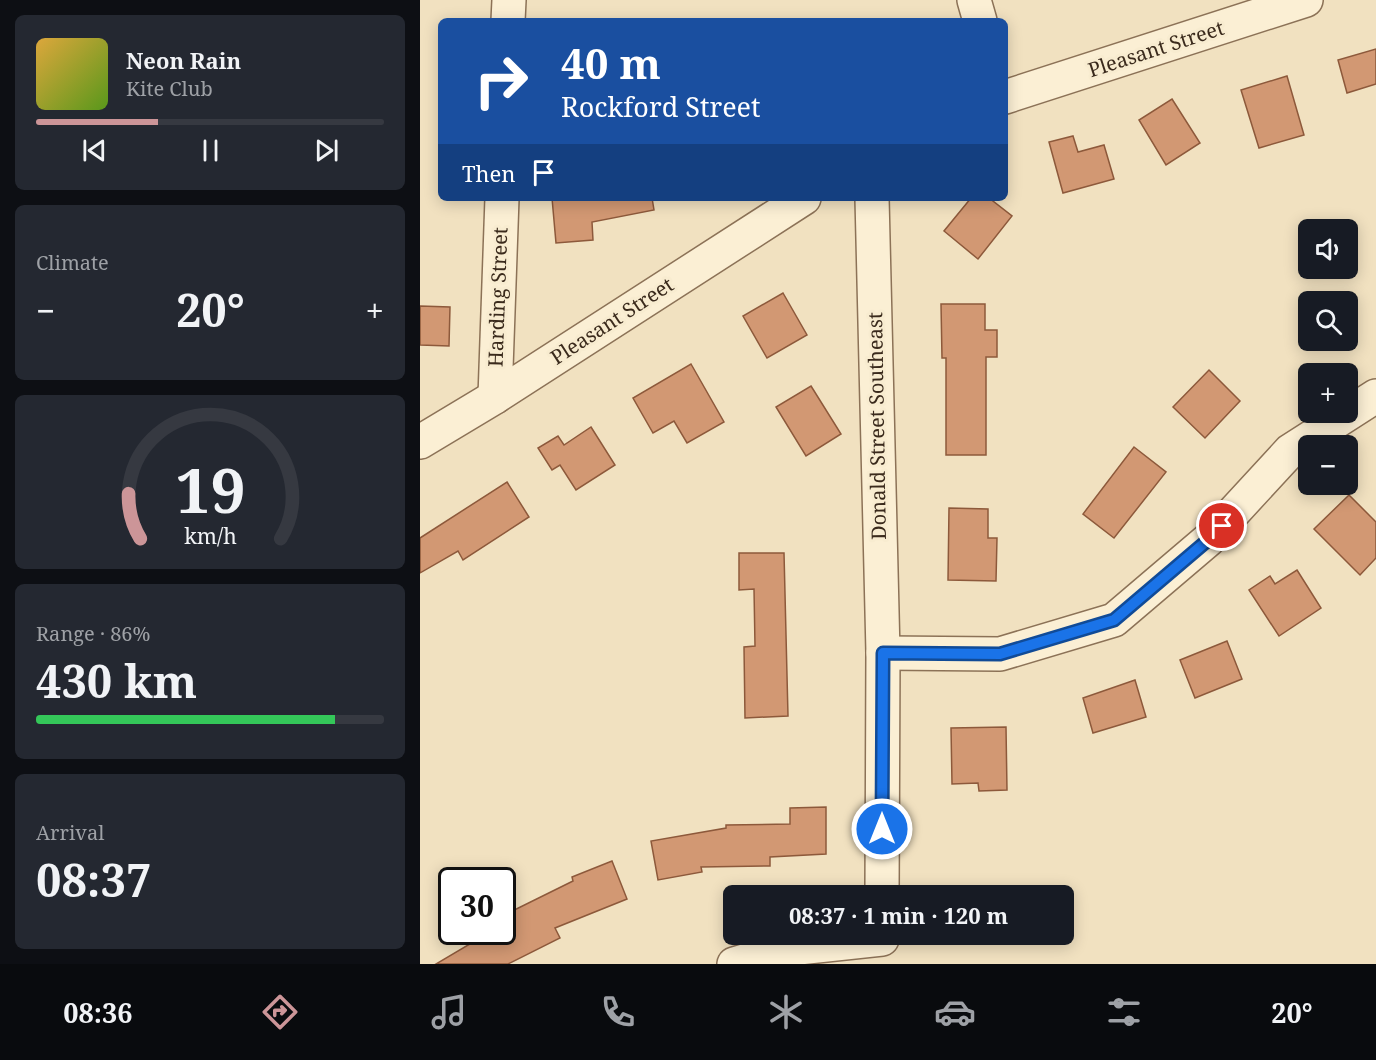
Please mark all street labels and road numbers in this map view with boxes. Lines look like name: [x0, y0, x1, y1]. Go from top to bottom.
street label: Pleasant Street: [1084, 14, 1227, 83]
street label: Harding Street: [482, 227, 513, 367]
street label: Pleasant Street: [545, 271, 678, 370]
street label: Donald Street Southeast: [861, 312, 892, 540]

